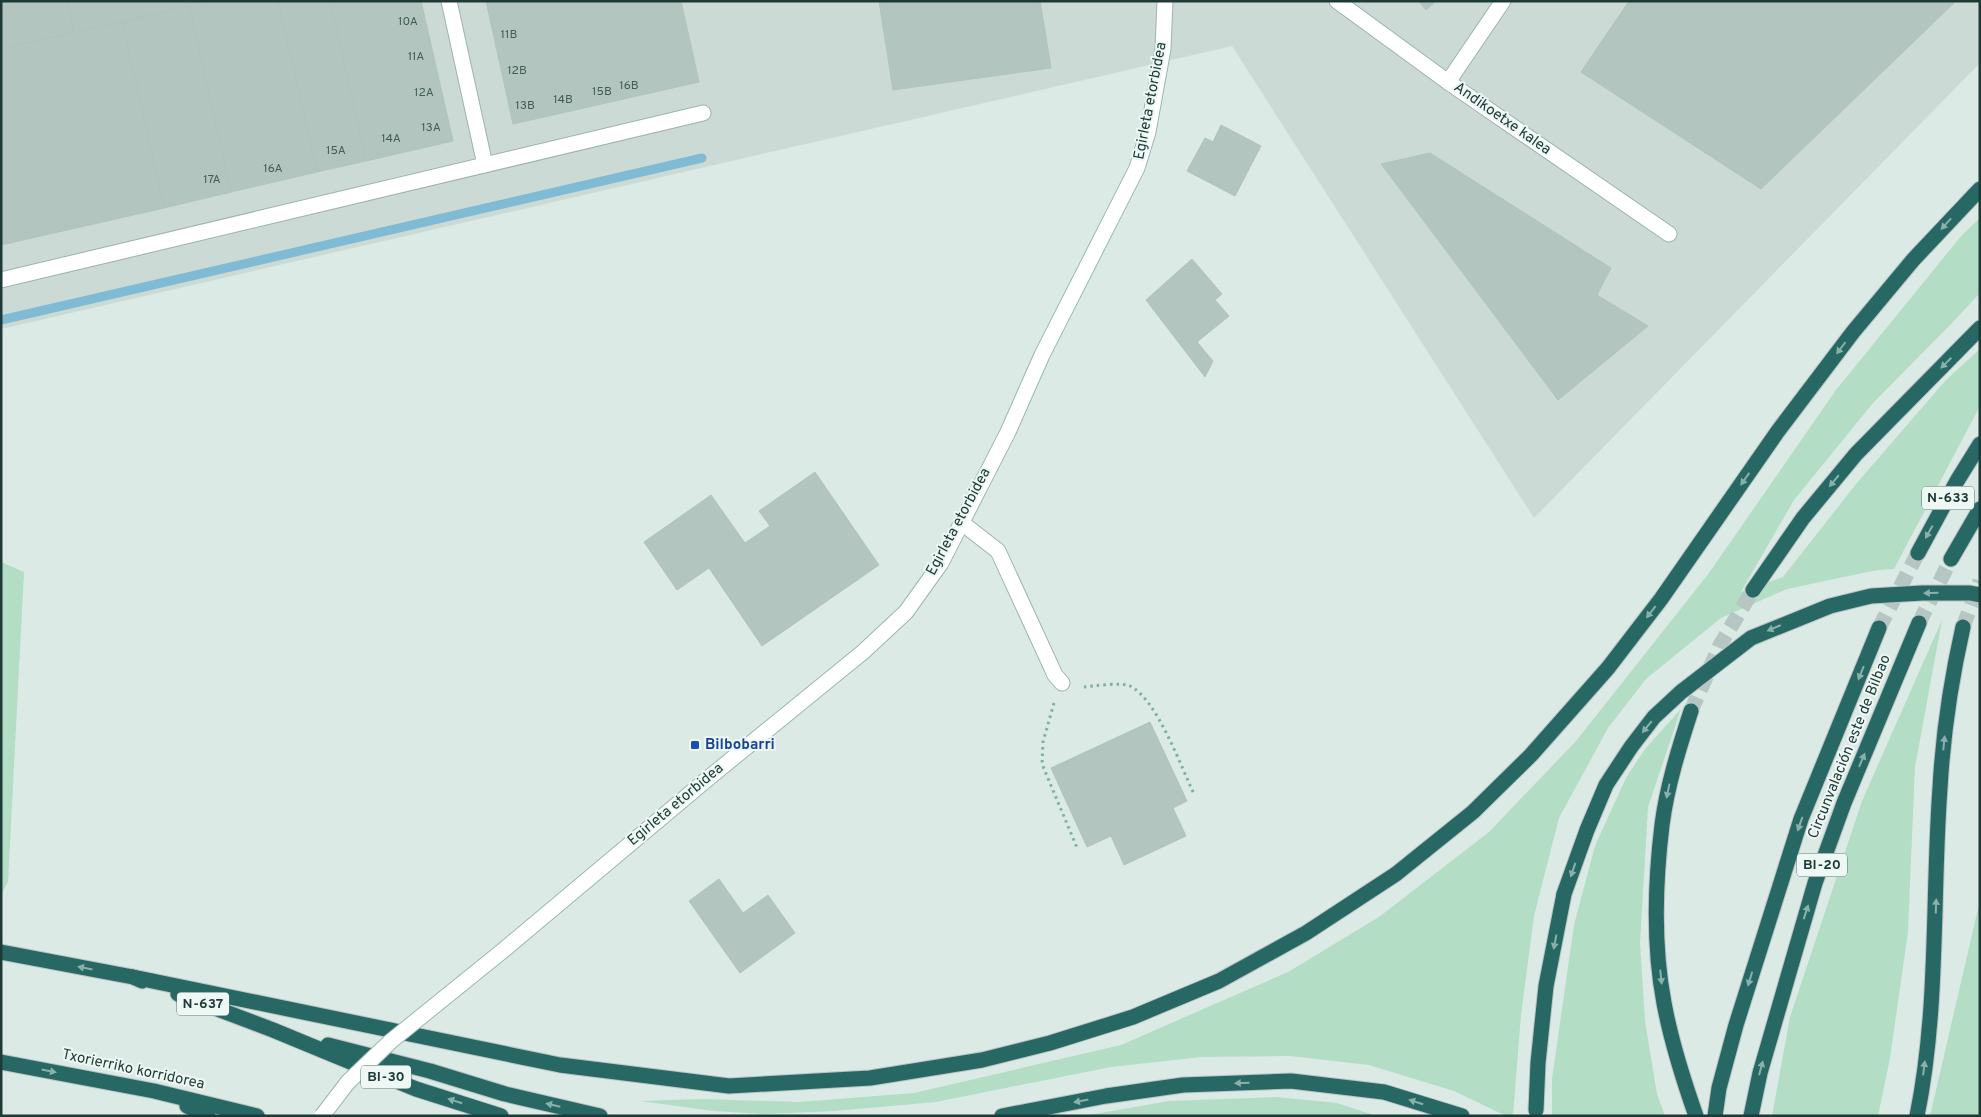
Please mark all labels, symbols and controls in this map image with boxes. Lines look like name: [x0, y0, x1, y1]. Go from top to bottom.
house number: 10A: [398, 14, 418, 30]
house number: 11B: [501, 27, 518, 43]
street label: Egirleta etorbidea: [1130, 41, 1172, 161]
house number: 11A: [408, 49, 424, 65]
house number: 12B: [507, 63, 527, 79]
house number: 16B: [619, 78, 639, 94]
street label: Andikoetxe kalea: [1450, 78, 1554, 160]
house number: 15B: [592, 84, 612, 100]
house number: 12A: [414, 85, 434, 101]
house number: 14B: [553, 92, 573, 108]
house number: 13B: [515, 98, 535, 114]
house number: 13A: [421, 120, 441, 136]
house number: 14A: [381, 131, 401, 147]
house number: 15A: [326, 143, 346, 159]
house number: 16A: [263, 161, 283, 177]
house number: 17A: [203, 172, 221, 188]
one-way arrow: [1940, 218, 1952, 230]
one-way arrow: [1836, 341, 1846, 355]
one-way arrow: [1940, 357, 1952, 369]
street label: Egirleta etorbidea: [923, 465, 995, 579]
one-way arrow: [1740, 472, 1750, 486]
one-way arrow: [1828, 474, 1839, 487]
road number: N-633: [1922, 486, 1974, 509]
one-way arrow: [1925, 525, 1934, 539]
one-way arrow: [1923, 589, 1939, 597]
one-way arrow: [1646, 605, 1657, 618]
one-way arrow: [1767, 625, 1781, 633]
street label: Circunvalación este de Bilbao: [1804, 652, 1896, 842]
one-way arrow: [1856, 666, 1864, 680]
one-way arrow: [1641, 720, 1652, 733]
one-way arrow: [1940, 735, 1948, 751]
place label: Bilbobarri: [705, 736, 775, 755]
marker: Bilbobarri: [689, 739, 701, 751]
one-way arrow: [1859, 752, 1866, 767]
street label: Egirleta etorbidea: [624, 759, 728, 851]
one-way arrow: [1664, 784, 1672, 800]
one-way arrow: [1796, 817, 1804, 832]
road number: BI-20: [1797, 854, 1847, 876]
one-way arrow: [1569, 863, 1577, 878]
one-way arrow: [1932, 897, 1940, 913]
one-way arrow: [1802, 904, 1810, 919]
one-way arrow: [1551, 934, 1559, 950]
one-way arrow: [77, 964, 93, 972]
one-way arrow: [1657, 969, 1665, 985]
one-way arrow: [1746, 971, 1754, 986]
road number: N-637: [177, 992, 229, 1016]
street label: Txorierriko korridorea: [60, 1046, 206, 1094]
one-way arrow: [1921, 1059, 1929, 1075]
one-way arrow: [1757, 1061, 1765, 1076]
road number: BI-30: [361, 1066, 411, 1088]
one-way arrow: [42, 1067, 58, 1075]
one-way arrow: [1234, 1079, 1250, 1087]
one-way arrow: [447, 1097, 462, 1105]
one-way arrow: [1073, 1097, 1089, 1105]
one-way arrow: [1408, 1097, 1423, 1105]
one-way arrow: [545, 1101, 560, 1109]

